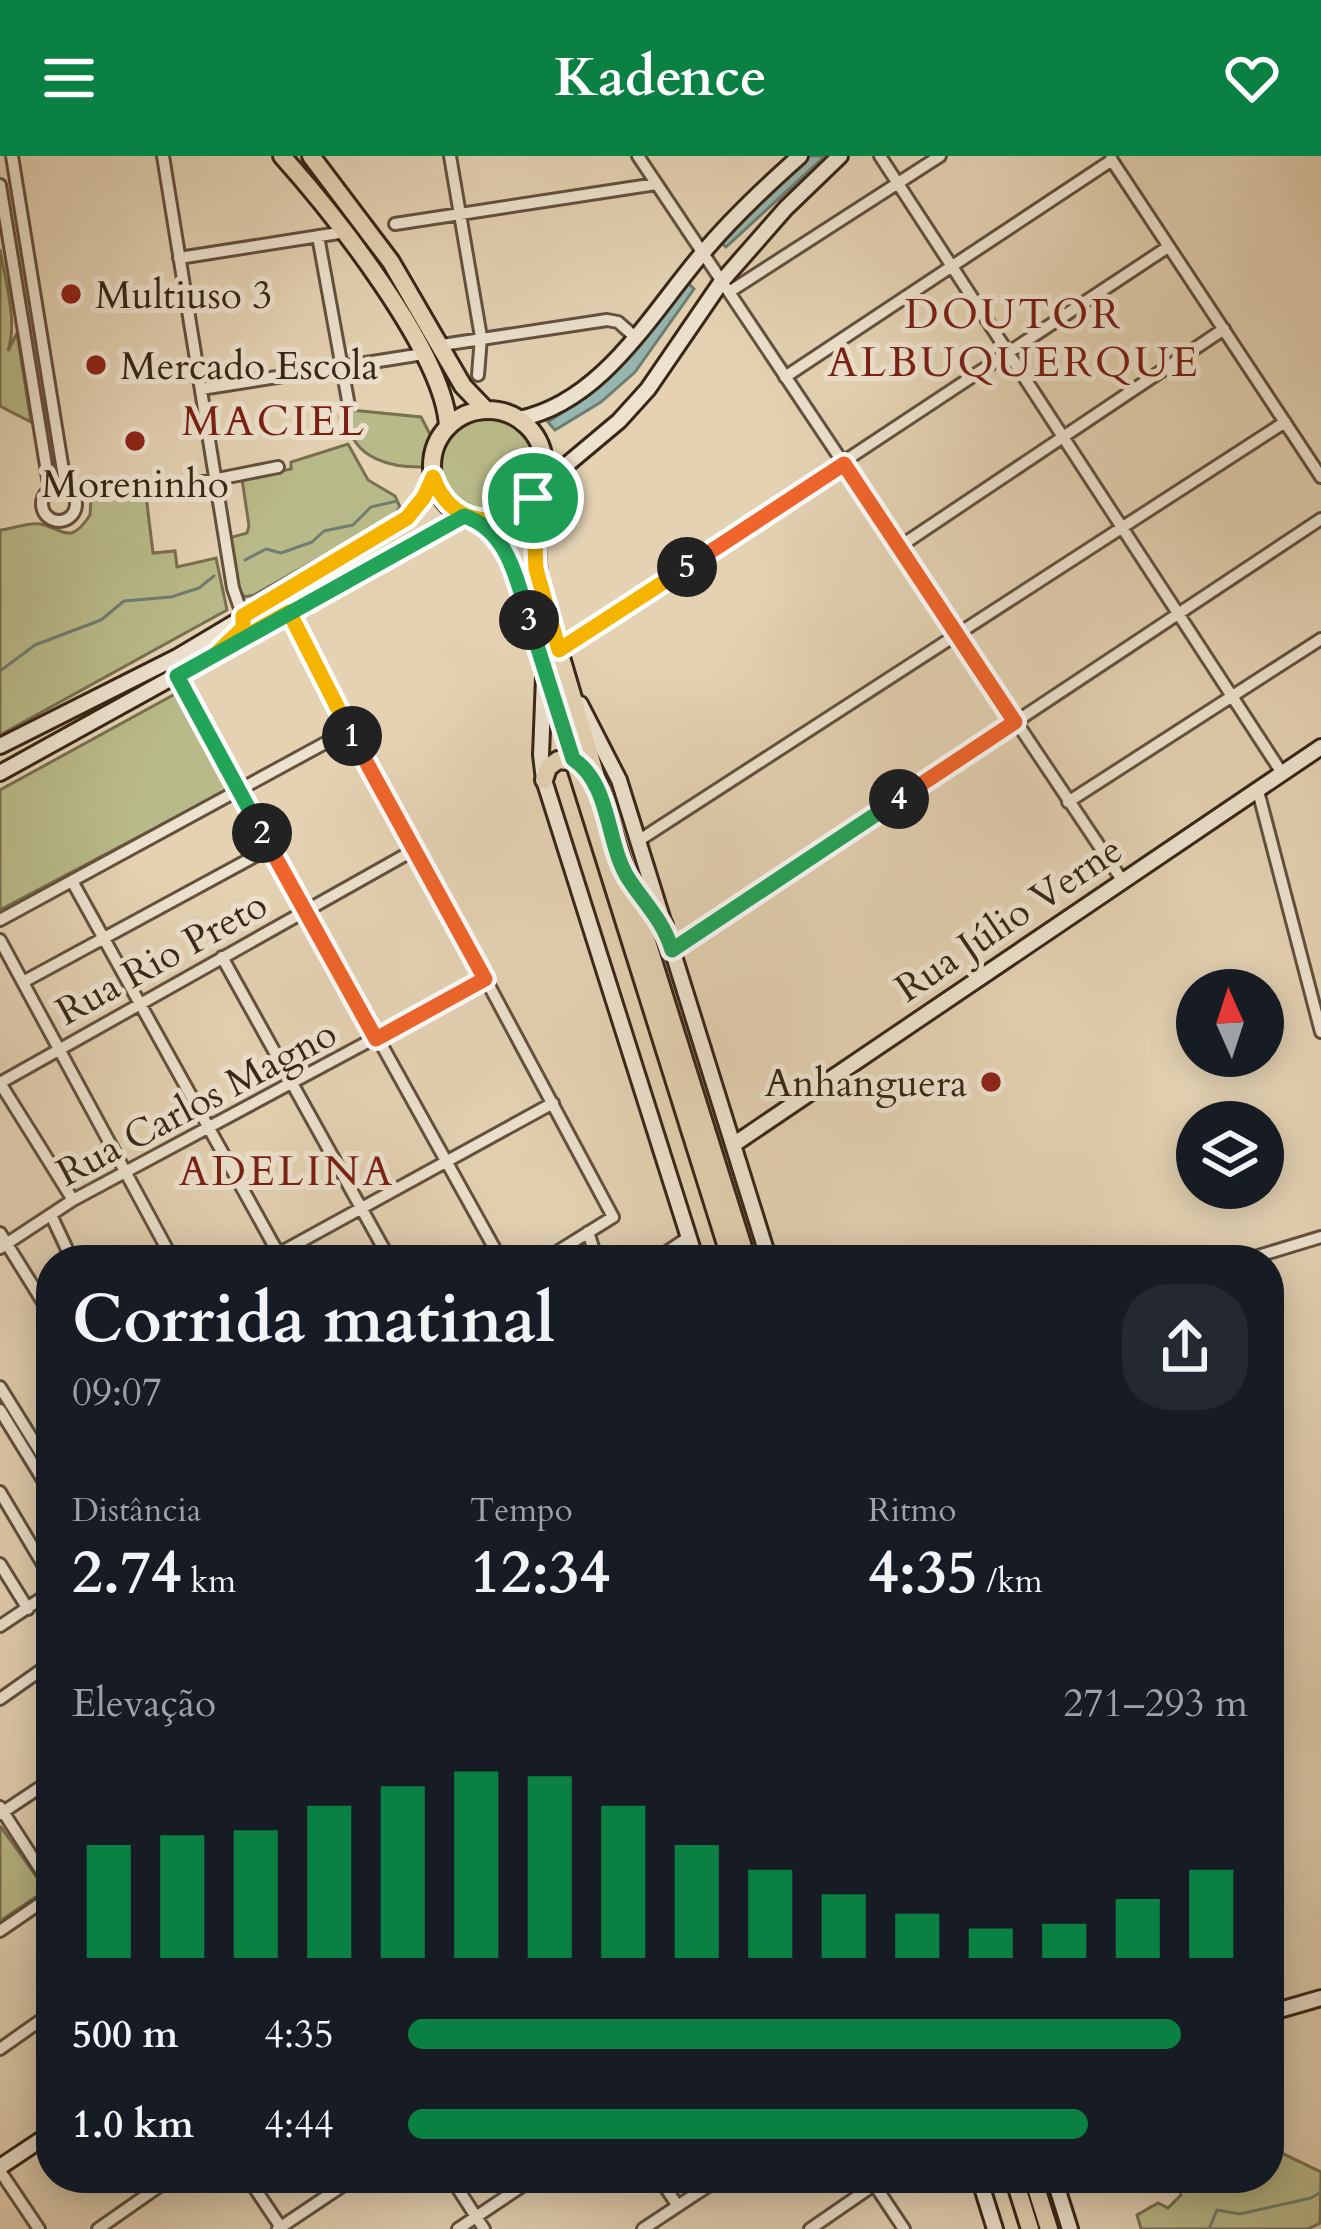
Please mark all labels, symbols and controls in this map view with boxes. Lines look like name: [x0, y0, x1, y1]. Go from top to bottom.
text: Kadence: [554, 42, 767, 115]
icon: menu: [36, 45, 102, 111]
icon: heart: [1219, 45, 1285, 111]
place label: Multiuso 3: [95, 269, 272, 322]
marker: Multiuso 3: [58, 281, 84, 307]
district label: DOUTOR ALBUQUERQUE: [827, 286, 1201, 391]
place label: Mercado Escola: [120, 340, 379, 393]
marker: Mercado Escola: [83, 352, 109, 378]
district label: MACIEL: [181, 393, 367, 450]
marker: Moreninho: [122, 428, 148, 454]
pin: [482, 447, 584, 549]
place label: Moreninho: [41, 458, 229, 511]
icon: arrive: [500, 465, 566, 531]
pin: 5: [657, 537, 717, 597]
text: 5: [679, 544, 695, 589]
pin: 3: [499, 590, 559, 650]
text: 3: [521, 597, 537, 642]
pin: 1: [322, 706, 382, 766]
text: 1: [344, 713, 360, 758]
pin: 4: [869, 769, 929, 829]
text: 4: [891, 776, 907, 821]
pin: 2: [232, 803, 292, 863]
text: 2: [254, 810, 270, 855]
street label: Rua Júlio Verne: [885, 824, 1133, 1015]
street label: Rua Rio Preto: [47, 878, 277, 1038]
north arrow: [1176, 969, 1284, 1077]
map controls: [1176, 969, 1284, 1209]
street label: Rua Carlos Magno: [47, 1007, 346, 1199]
place label: Anhanguera: [765, 1057, 967, 1110]
marker: Anhanguera: [978, 1069, 1004, 1095]
button: layers: [1176, 1101, 1284, 1209]
district label: ADELINA: [179, 1143, 395, 1200]
text: Corrida matinal: [72, 1276, 555, 1365]
button: share: [1122, 1284, 1248, 1410]
text: 09:07: [72, 1366, 162, 1419]
text: Distância: [72, 1488, 201, 1533]
text: Tempo: [470, 1488, 573, 1533]
text: Ritmo: [868, 1488, 956, 1533]
text: 2.74: [72, 1533, 182, 1614]
text: 12:34: [470, 1533, 610, 1614]
text: 4:35: [868, 1533, 978, 1614]
text: km: [182, 1559, 236, 1604]
text: /km: [978, 1559, 1043, 1604]
text: Elevação: [72, 1677, 216, 1730]
text: 271–293 m: [1063, 1677, 1248, 1730]
text: 500 m: [72, 2008, 178, 2061]
text: 4:35: [264, 2008, 334, 2061]
text: 1.0 km: [72, 2098, 194, 2151]
text: 4:44: [264, 2098, 334, 2151]

